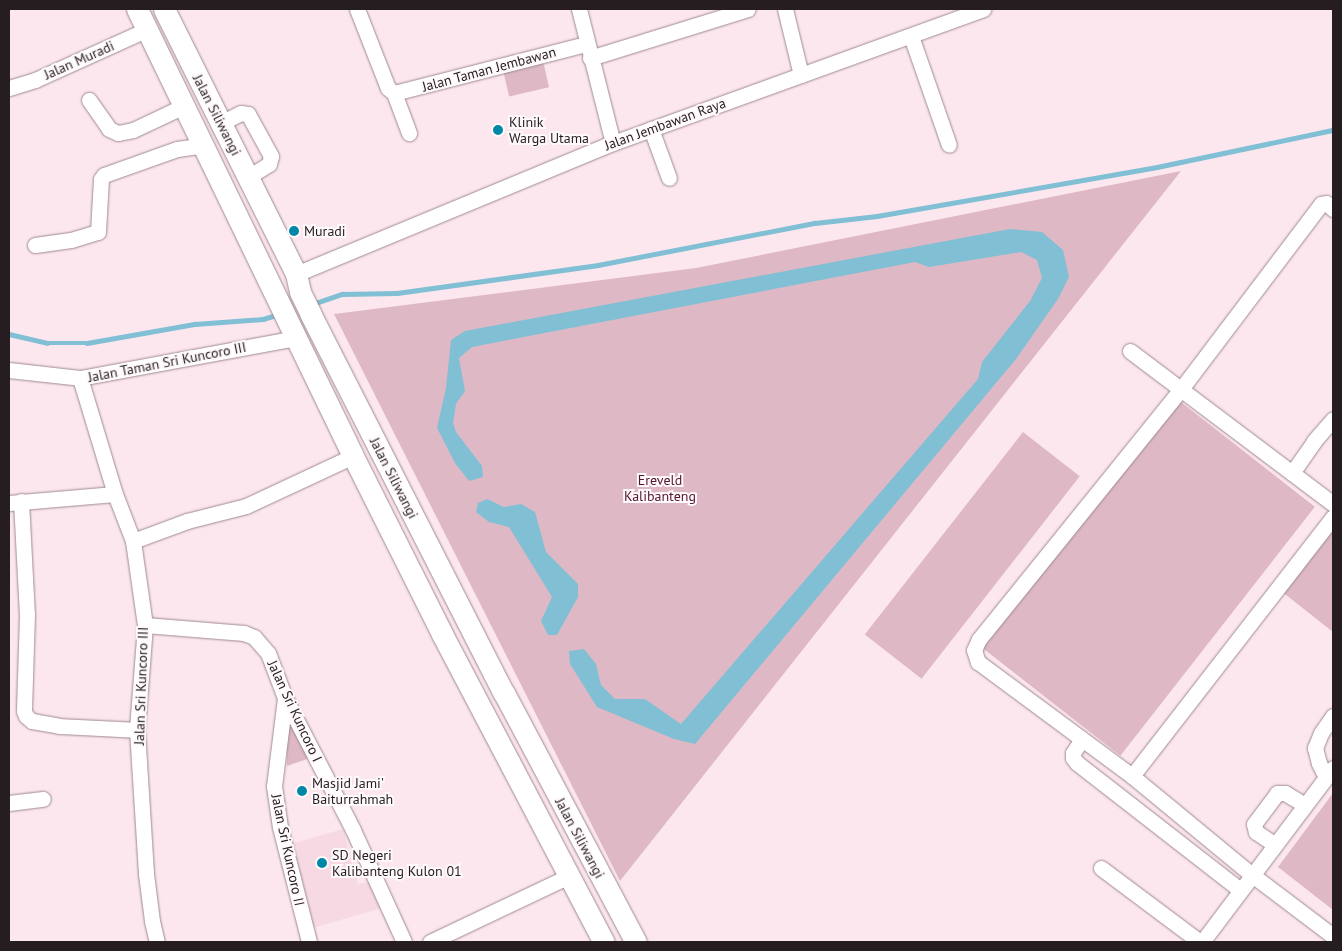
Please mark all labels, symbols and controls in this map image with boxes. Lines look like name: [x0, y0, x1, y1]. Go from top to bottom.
street label: Jalan Muradi: [41, 37, 117, 83]
street label: Jalan Taman Jembawan: [420, 43, 558, 95]
street label: Jalan Siliwangi: [189, 72, 245, 158]
street label: Jalan Jembawan Raya: [602, 94, 728, 154]
place label: Klinik Warga Utama: [509, 114, 589, 146]
marker: Klinik Warga Utama: [491, 123, 505, 137]
place label: Muradi: [304, 223, 346, 239]
marker: Muradi: [288, 225, 300, 237]
street label: Jalan Taman Sri Kuncoro III: [86, 338, 248, 386]
street label: Jalan Siliwangi: [366, 435, 422, 521]
park label: Ereveld Kalibanteng: [624, 472, 696, 504]
street label: Jalan Sri Kuncoro III: [131, 627, 151, 745]
street label: Jalan Sri Kuncoro I: [264, 658, 326, 764]
place label: Masjid Jami' Baiturrahmah: [312, 775, 393, 808]
marker: Masjid Jami' Baiturrahmah: [296, 785, 308, 797]
street label: Jalan Sri Kuncoro II: [268, 792, 308, 908]
street label: Jalan Siliwangi: [552, 795, 608, 881]
place label: SD Negeri Kalibanteng Kulon 01: [332, 847, 462, 880]
marker: SD Negeri Kalibanteng Kulon 01: [316, 857, 328, 869]

